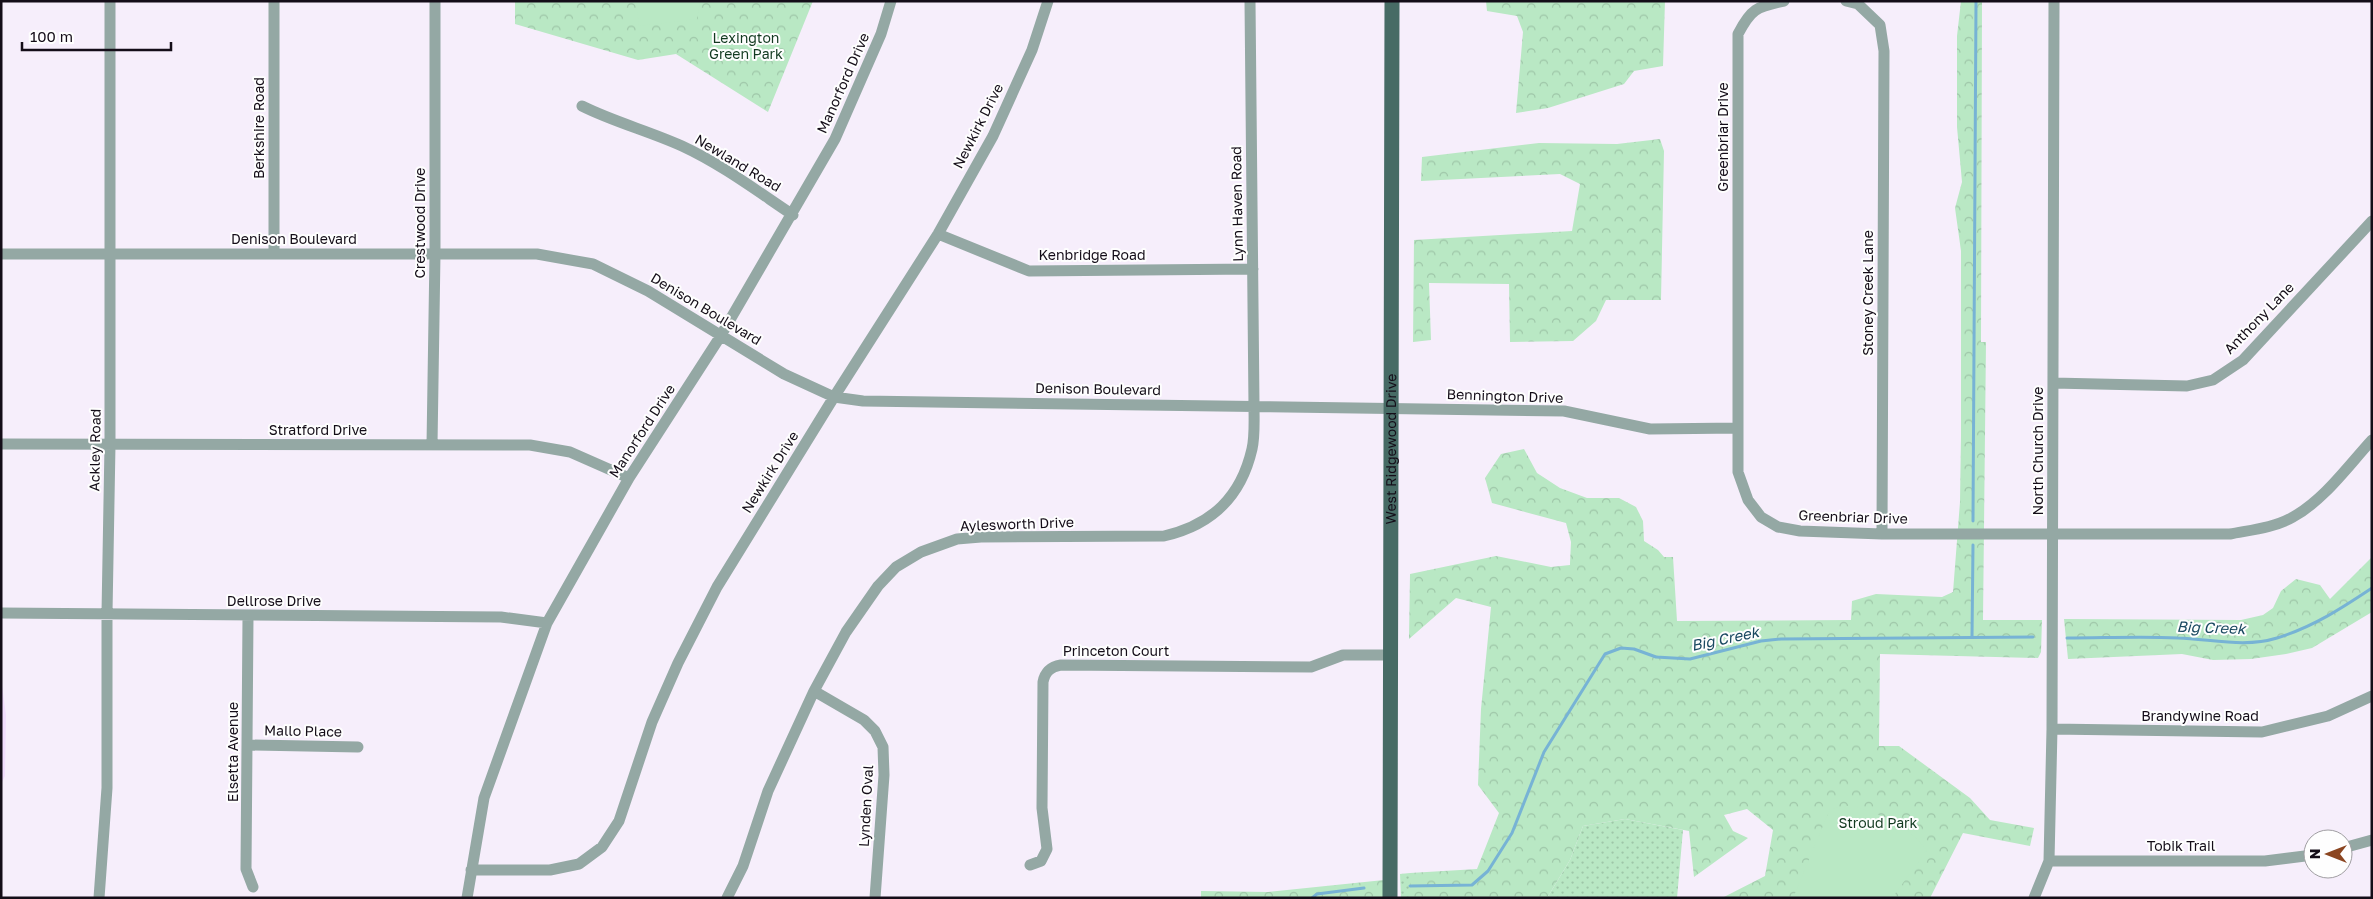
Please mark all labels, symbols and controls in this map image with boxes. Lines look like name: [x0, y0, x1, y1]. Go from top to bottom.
scale bar: [22, 20, 171, 52]
text: 100 m: [30, 27, 73, 45]
park label: Lexington Green Park: [709, 29, 783, 62]
street label: Manorford Drive: [813, 30, 872, 136]
street label: Berkshire Road: [250, 77, 267, 179]
street label: Newkirk Drive: [949, 80, 1006, 171]
street label: Greenbriar Drive: [1714, 82, 1731, 192]
street label: Newland Road: [692, 130, 784, 195]
street label: Lynn Haven Road: [1227, 146, 1246, 262]
street label: Crestwood Drive: [411, 168, 428, 278]
street label: Denison Boulevard: [231, 230, 357, 247]
street label: Stoney Creek Lane: [1859, 230, 1876, 356]
street label: Kenbridge Road: [1038, 246, 1146, 263]
street label: Denison Boulevard: [648, 269, 765, 348]
street label: Anthony Lane: [2220, 278, 2297, 357]
street label: West Ridgewood Drive: [1382, 374, 1399, 524]
street label: Denison Boulevard: [1035, 379, 1161, 398]
street label: Manorford Drive: [605, 381, 678, 481]
street label: Bennington Drive: [1447, 385, 1564, 406]
street label: North Church Drive: [2029, 387, 2046, 515]
street label: Ackley Road: [85, 409, 104, 491]
street label: Stratford Drive: [269, 421, 367, 438]
street label: Newkirk Drive: [738, 428, 801, 516]
street label: Greenbriar Drive: [1798, 506, 1908, 527]
street label: Aylesworth Drive: [960, 513, 1074, 534]
street label: Dellrose Drive: [227, 592, 321, 609]
water label: Big Creek: [2176, 617, 2247, 638]
water label: Big Creek: [1689, 622, 1762, 655]
street label: Princeton Court: [1063, 642, 1169, 659]
street label: Elsetta Avenue: [224, 702, 241, 802]
street label: Brandywine Road: [2141, 707, 2259, 724]
street label: Mallo Place: [264, 721, 342, 740]
street label: Lynden Oval: [855, 764, 876, 848]
park label: Stroud Park: [1839, 814, 1918, 831]
north arrow: [2303, 829, 2353, 879]
street label: Tobik Trail: [2147, 837, 2215, 854]
text: N: [2306, 849, 2323, 859]

